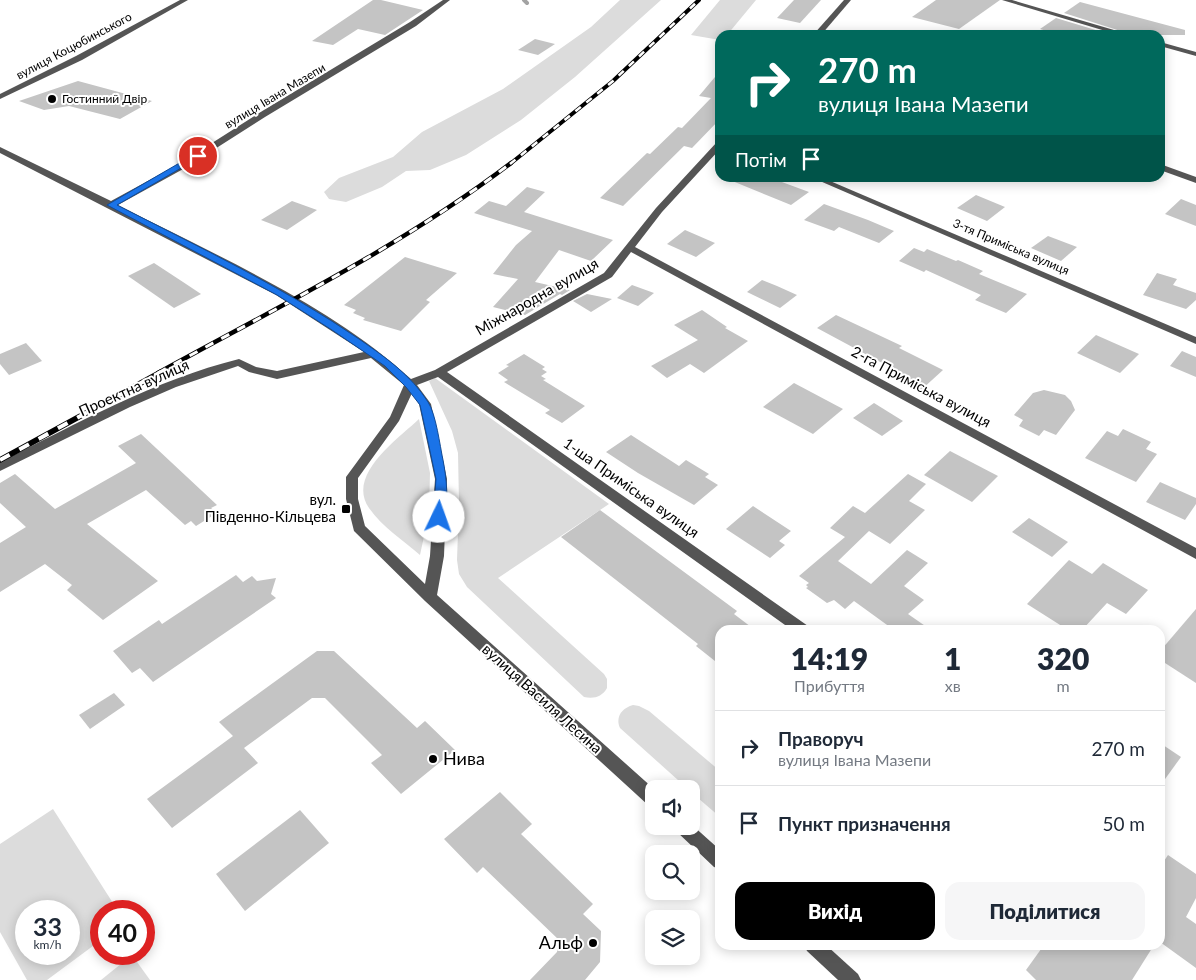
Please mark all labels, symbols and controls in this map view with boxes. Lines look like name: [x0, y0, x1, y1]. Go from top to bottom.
street label: вулиця Коцюбинського: [13, 9, 134, 82]
text: 270 m: [818, 48, 917, 90]
icon: right: [735, 50, 800, 115]
street label: вулиця Івана Мазепи: [222, 60, 328, 132]
text: вулиця Івана Мазепи: [818, 90, 1029, 117]
place label: Гостинний Двір: [62, 91, 147, 106]
marker: Гостинний Двір: [46, 93, 58, 105]
pin: [177, 135, 219, 177]
icon: arrive: [184, 142, 212, 170]
icon: arrive: [797, 145, 825, 173]
text: Потім: [735, 148, 787, 171]
street label: 3-тя Приміська вулиця: [951, 215, 1072, 278]
street label: Міжнародна вулиця: [472, 254, 601, 339]
street label: 2-га Приміська вулиця: [849, 342, 994, 431]
street label: Проектна вулиця: [76, 355, 192, 420]
street label: 1-ша Приміська вулиця: [560, 433, 703, 541]
place label: вул. Південно-Кільцева: [205, 490, 336, 525]
position arrow: [412, 490, 464, 542]
marker: вул. Південно-Кільцева: [340, 503, 352, 515]
street label: вулиця Василя Лесина: [479, 640, 606, 757]
text: 14:19: [791, 640, 868, 676]
text: 1: [944, 640, 961, 676]
text: 320: [1037, 640, 1089, 676]
text: Прибуття: [794, 676, 865, 695]
text: хв: [945, 676, 961, 695]
text: m: [1057, 676, 1070, 695]
text: Праворуч: [778, 727, 863, 750]
icon: right: [735, 734, 763, 762]
text: 270 m: [1091, 737, 1145, 760]
place label: Нива: [443, 747, 485, 769]
text: вулиця Івана Мазепи: [778, 750, 931, 769]
marker: Нива: [427, 753, 439, 765]
map controls: [645, 780, 700, 965]
button: sound: [645, 780, 700, 835]
icon: arrive: [735, 809, 763, 837]
text: Пункт призначення: [778, 812, 951, 835]
text: 50 m: [1102, 812, 1145, 835]
button: search: [645, 845, 700, 900]
button: Вихід: [735, 882, 935, 940]
button: Поділитися: [945, 882, 1145, 940]
speed limit sign: 40: [90, 900, 155, 965]
button: layers: [645, 910, 700, 965]
text: 33: [33, 911, 62, 941]
place label: Альф: [539, 931, 583, 953]
text: km/h: [33, 937, 62, 952]
marker: Альф: [587, 937, 599, 949]

